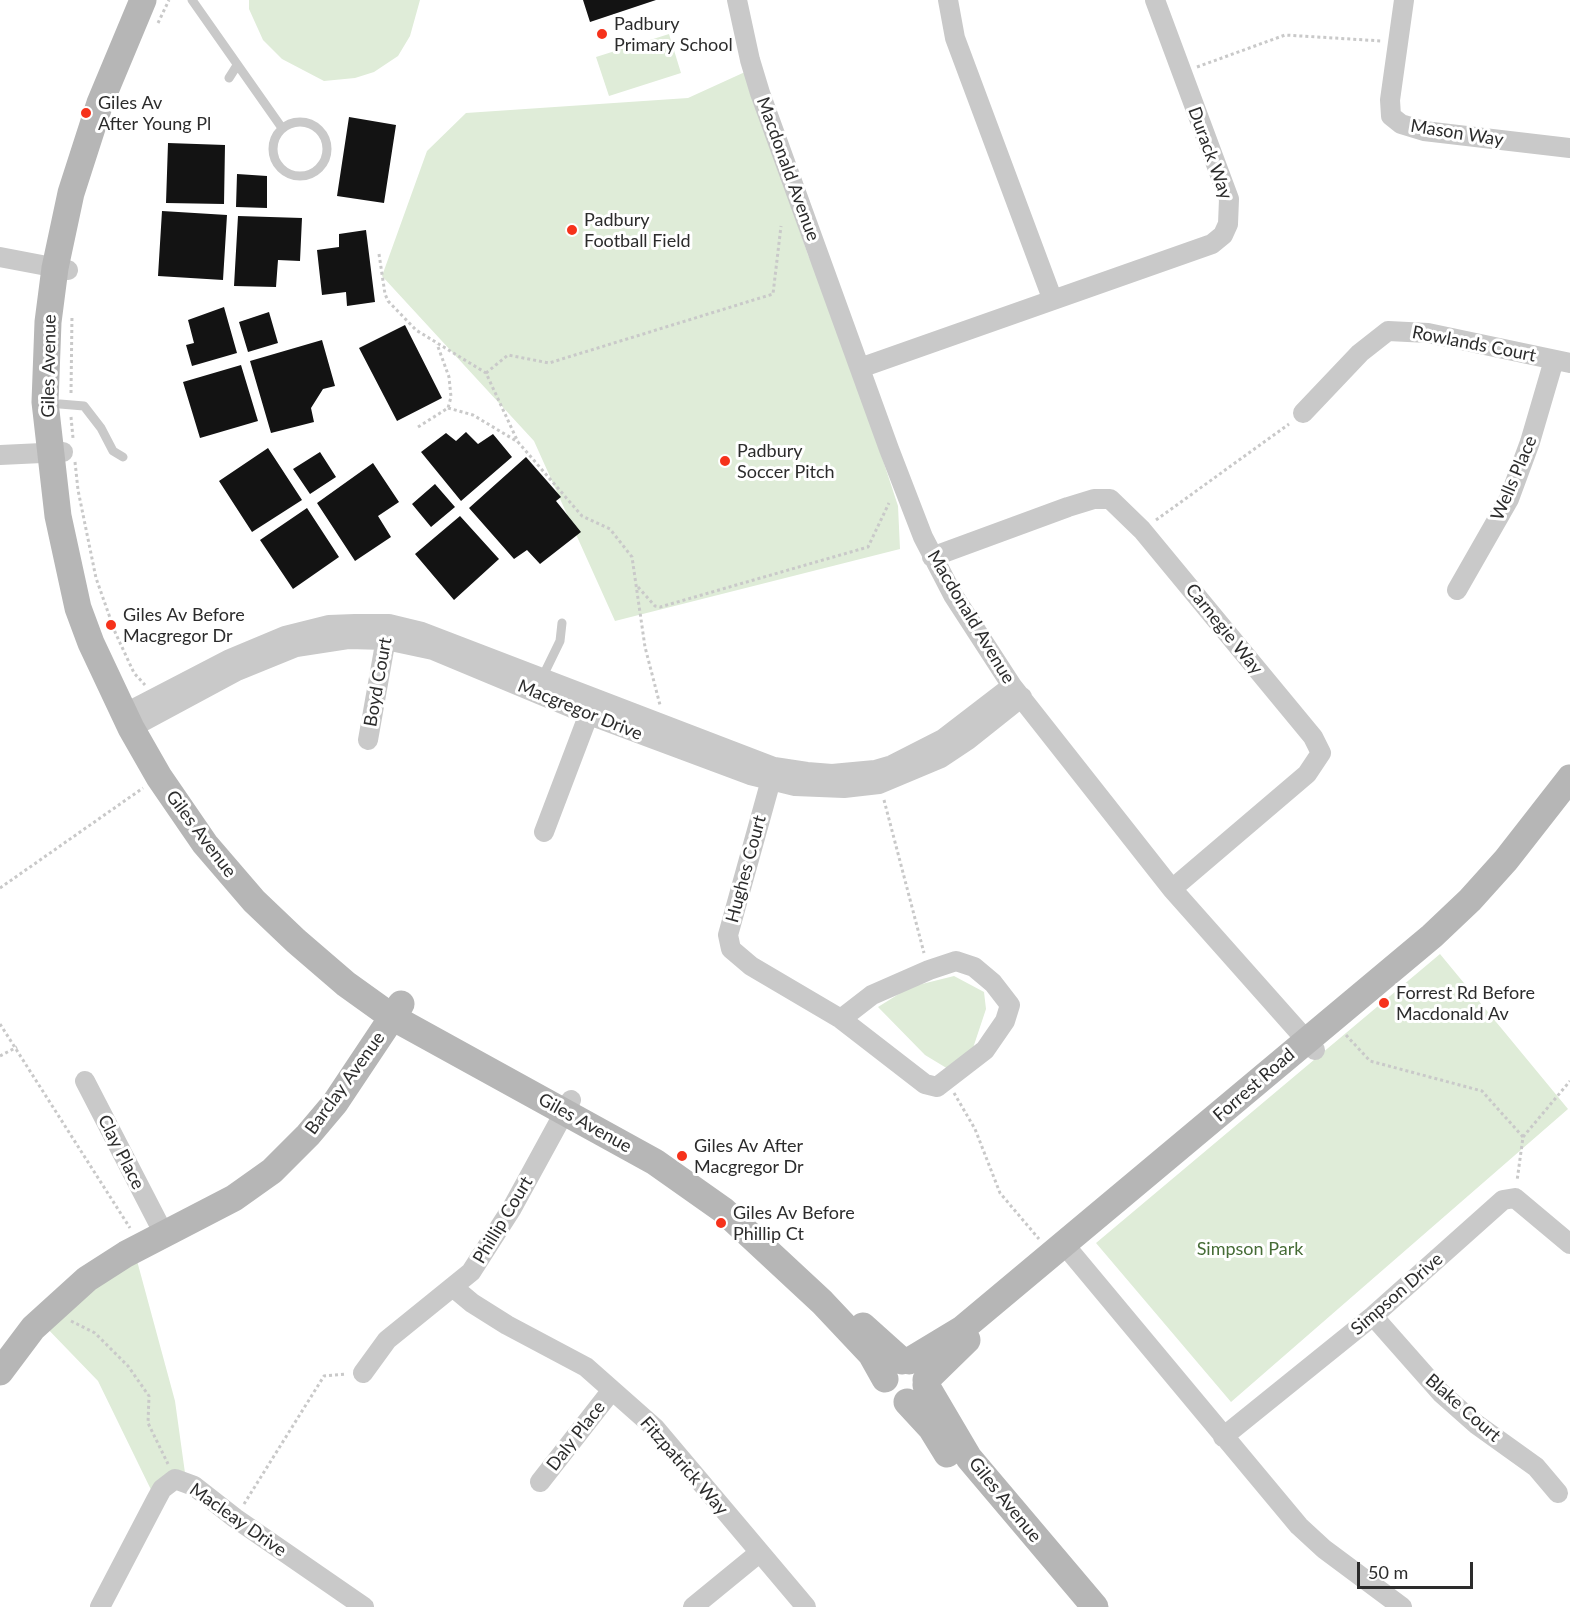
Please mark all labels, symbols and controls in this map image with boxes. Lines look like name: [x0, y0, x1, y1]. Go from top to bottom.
place label: Padbury Primary School: [614, 13, 733, 56]
marker: Padbury Primary School: [595, 27, 609, 41]
place label: Giles Av After Young Pl: [98, 92, 211, 134]
street label: Macdonald Avenue: [752, 94, 824, 244]
street label: Durack Way: [1183, 104, 1237, 202]
marker: Giles Av After Young Pl: [79, 106, 93, 120]
street label: Mason Way: [1409, 115, 1505, 151]
place label: Padbury Football Field: [584, 209, 691, 252]
marker: Padbury Football Field: [565, 223, 579, 237]
street label: Giles Avenue: [37, 314, 61, 418]
street label: Rowlands Court: [1410, 321, 1538, 367]
street label: Wells Place: [1486, 432, 1542, 524]
place label: Padbury Soccer Pitch: [737, 440, 835, 482]
marker: Padbury Soccer Pitch: [718, 454, 732, 468]
street label: Macdonald Avenue: [923, 546, 1019, 688]
street label: Carnegie Way: [1181, 579, 1267, 679]
place label: Giles Av Before Macgregor Dr: [123, 604, 245, 646]
marker: Giles Av Before Macgregor Dr: [104, 618, 118, 632]
street label: Boyd Court: [360, 636, 396, 728]
street label: Macgregor Drive: [515, 675, 645, 745]
street label: Giles Avenue: [161, 786, 241, 882]
street label: Hughes Court: [721, 813, 771, 925]
place label: Forrest Rd Before Macdonald Av: [1396, 982, 1535, 1024]
marker: Forrest Rd Before Macdonald Av: [1377, 996, 1391, 1010]
street label: Barclay Avenue: [301, 1027, 389, 1139]
street label: Forrest Road: [1209, 1044, 1299, 1126]
street label: Giles Avenue: [535, 1089, 635, 1157]
street label: Clay Place: [93, 1111, 149, 1193]
place label: Giles Av After Macgregor Dr: [694, 1135, 804, 1178]
marker: Giles Av After Macgregor Dr: [675, 1149, 689, 1163]
street label: Phillip Court: [469, 1173, 537, 1267]
place label: Giles Av Before Phillip Ct: [733, 1202, 855, 1244]
marker: Giles Av Before Phillip Ct: [714, 1216, 728, 1230]
park label: Simpson Park: [1197, 1238, 1303, 1260]
street label: Simpson Drive: [1347, 1248, 1447, 1340]
street label: Blake Court: [1421, 1370, 1505, 1446]
street label: Daly Place: [542, 1397, 610, 1475]
street label: Fitzpatrick Way: [635, 1412, 733, 1520]
street label: Giles Avenue: [964, 1453, 1046, 1547]
street label: Macleay Drive: [185, 1479, 291, 1561]
scale bar: [1360, 1550, 1476, 1588]
text: 50 m: [1368, 1561, 1408, 1583]

